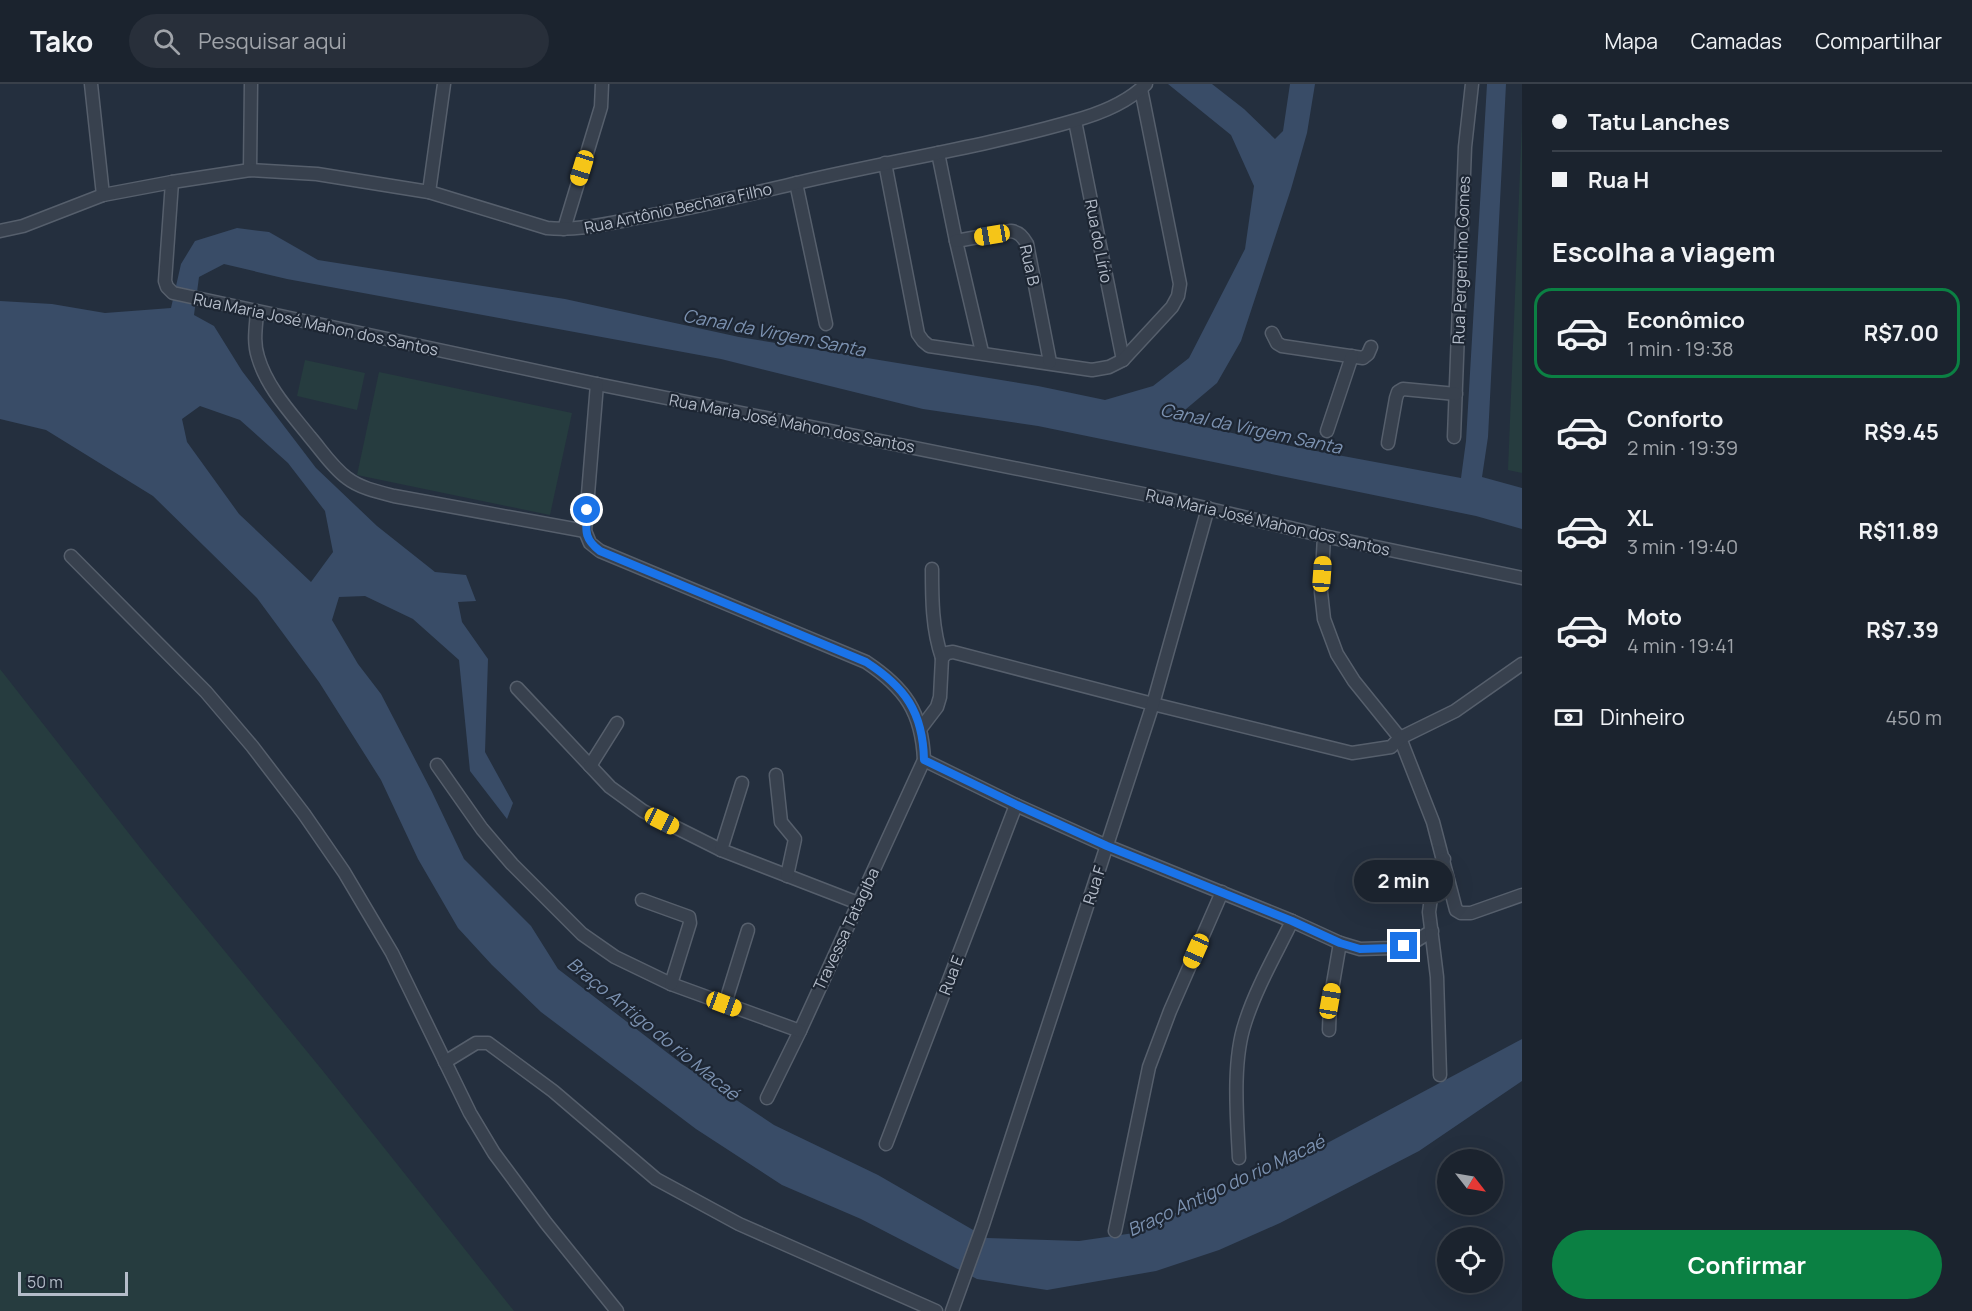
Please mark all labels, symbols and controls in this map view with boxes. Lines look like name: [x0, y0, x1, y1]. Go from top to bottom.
search box: [129, 14, 549, 68]
text: Tako: [30, 22, 93, 60]
icon: search: [150, 25, 183, 58]
text: Pesquisar aqui: [198, 26, 347, 56]
text: Mapa: [1604, 27, 1658, 55]
text: Camadas: [1691, 27, 1782, 55]
text: Compartilhar: [1815, 27, 1942, 55]
text: Tatu Lanches: [1588, 107, 1730, 137]
car: [568, 148, 596, 188]
text: Rua H: [1588, 165, 1649, 195]
street label: Rua Pergentino Gomes: [1447, 175, 1475, 345]
street label: Rua Antônio Bechara Filho: [582, 177, 774, 239]
street label: Rua do Lírio: [1080, 197, 1118, 285]
car: [973, 223, 1011, 247]
text: Escolha a viagem: [1552, 233, 1775, 270]
street label: Rua B: [1015, 242, 1045, 288]
street label: Rua Maria José Mahon dos Santos: [191, 287, 441, 361]
water label: Canal da Virgem Santa: [681, 303, 868, 362]
text: Econômico: [1627, 305, 1745, 335]
icon: car: [1555, 306, 1609, 360]
text: R$7.00: [1864, 318, 1939, 348]
text: 1 min · 19:38: [1627, 335, 1734, 362]
street label: Rua Maria José Mahon dos Santos: [667, 388, 917, 458]
water label: Canal da Virgem Santa: [1158, 397, 1345, 459]
text: Conforto: [1627, 404, 1723, 434]
icon: car: [1555, 405, 1609, 459]
text: R$9.45: [1864, 417, 1939, 447]
text: 2 min · 19:39: [1627, 434, 1738, 461]
street label: Rua Maria José Mahon dos Santos: [1144, 483, 1392, 561]
route start: [573, 496, 600, 523]
text: XL: [1627, 503, 1653, 533]
icon: car: [1555, 504, 1609, 558]
text: R$11.89: [1858, 516, 1939, 546]
text: 3 min · 19:40: [1627, 533, 1738, 560]
car: [1312, 555, 1332, 593]
text: Moto: [1627, 602, 1682, 632]
icon: car: [1555, 603, 1609, 657]
text: R$7.39: [1866, 615, 1939, 645]
text: 4 min · 19:41: [1627, 632, 1735, 659]
icon: cash: [1552, 701, 1585, 734]
text: Dinheiro: [1600, 702, 1685, 732]
text: 450 m: [1886, 704, 1942, 731]
car: [642, 805, 682, 837]
callout: 2 min: [1354, 859, 1454, 901]
street label: Rua F: [1077, 863, 1111, 907]
street label: Travessa Tatagiba: [808, 864, 884, 994]
text: 2 min: [1377, 867, 1430, 894]
car: [1180, 931, 1212, 971]
route end: [1390, 932, 1417, 959]
water label: Braço Antigo do rio Macaé: [563, 951, 746, 1106]
street label: Rua E: [933, 952, 969, 998]
car: [1318, 982, 1342, 1020]
car: [704, 989, 744, 1019]
water label: Braço Antigo do rio Macaé: [1123, 1128, 1329, 1241]
north arrow: [1437, 1149, 1503, 1215]
map controls: [1437, 1149, 1503, 1293]
button: locate: [1437, 1227, 1503, 1293]
button: Confirmar: [1552, 1230, 1942, 1299]
scale bar: [18, 1269, 128, 1296]
text: 50 m: [27, 1271, 63, 1293]

